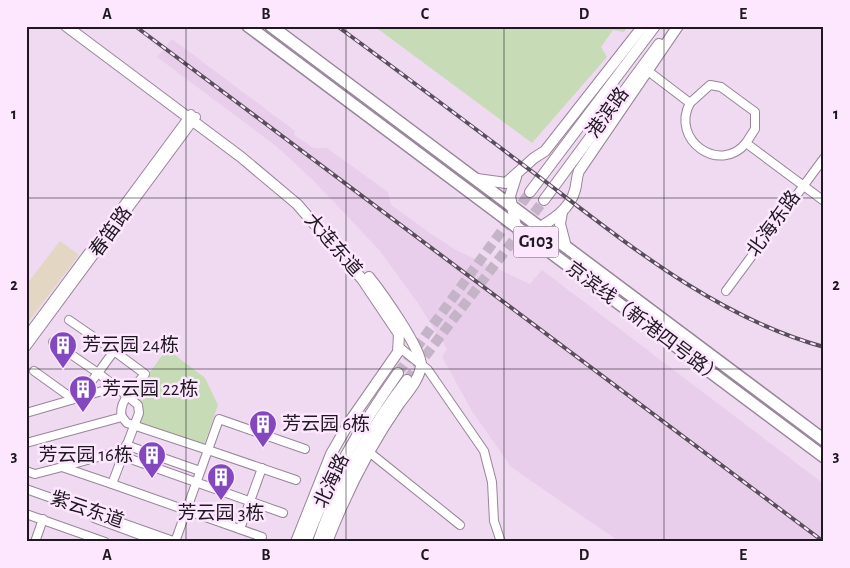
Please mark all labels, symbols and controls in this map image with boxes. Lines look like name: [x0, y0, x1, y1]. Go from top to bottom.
text: A: [102, 6, 112, 22]
text: B: [261, 6, 271, 22]
text: C: [421, 6, 430, 22]
text: D: [579, 6, 590, 22]
text: E: [739, 6, 747, 22]
street label: 港滨路: [582, 83, 632, 142]
text: 1: [11, 106, 17, 122]
text: 1: [833, 106, 839, 122]
street label: 北海东路: [742, 186, 804, 260]
street label: 春笛路: [85, 202, 135, 261]
street label: 大连东道: [301, 209, 367, 280]
road number: G103: [514, 226, 558, 258]
street label: 京滨线（新港四号路）: [562, 257, 727, 388]
text: 2: [10, 277, 18, 293]
text: 2: [832, 277, 840, 293]
building icon: 芳云园 24栋: [48, 330, 78, 369]
place label: 芳云园 24栋: [82, 334, 179, 355]
building icon: 芳云园 22栋: [68, 374, 98, 413]
place label: 芳云园 22栋: [102, 378, 198, 399]
building icon: 芳云园 6栋: [248, 409, 278, 448]
place label: 芳云园 6栋: [282, 413, 370, 434]
building icon: 芳云园 16栋: [137, 440, 167, 479]
place label: 芳云园 16栋: [38, 444, 133, 465]
text: 3: [11, 448, 18, 464]
text: 3: [833, 448, 840, 464]
street label: 北海路: [310, 450, 353, 511]
building icon: 芳云园 3栋: [206, 462, 236, 501]
street label: 紫云东道: [48, 487, 127, 531]
place label: 芳云园 3栋: [178, 502, 264, 523]
text: A: [102, 547, 112, 563]
text: B: [261, 547, 271, 563]
text: C: [421, 547, 430, 563]
text: D: [579, 547, 590, 563]
text: E: [739, 547, 747, 563]

